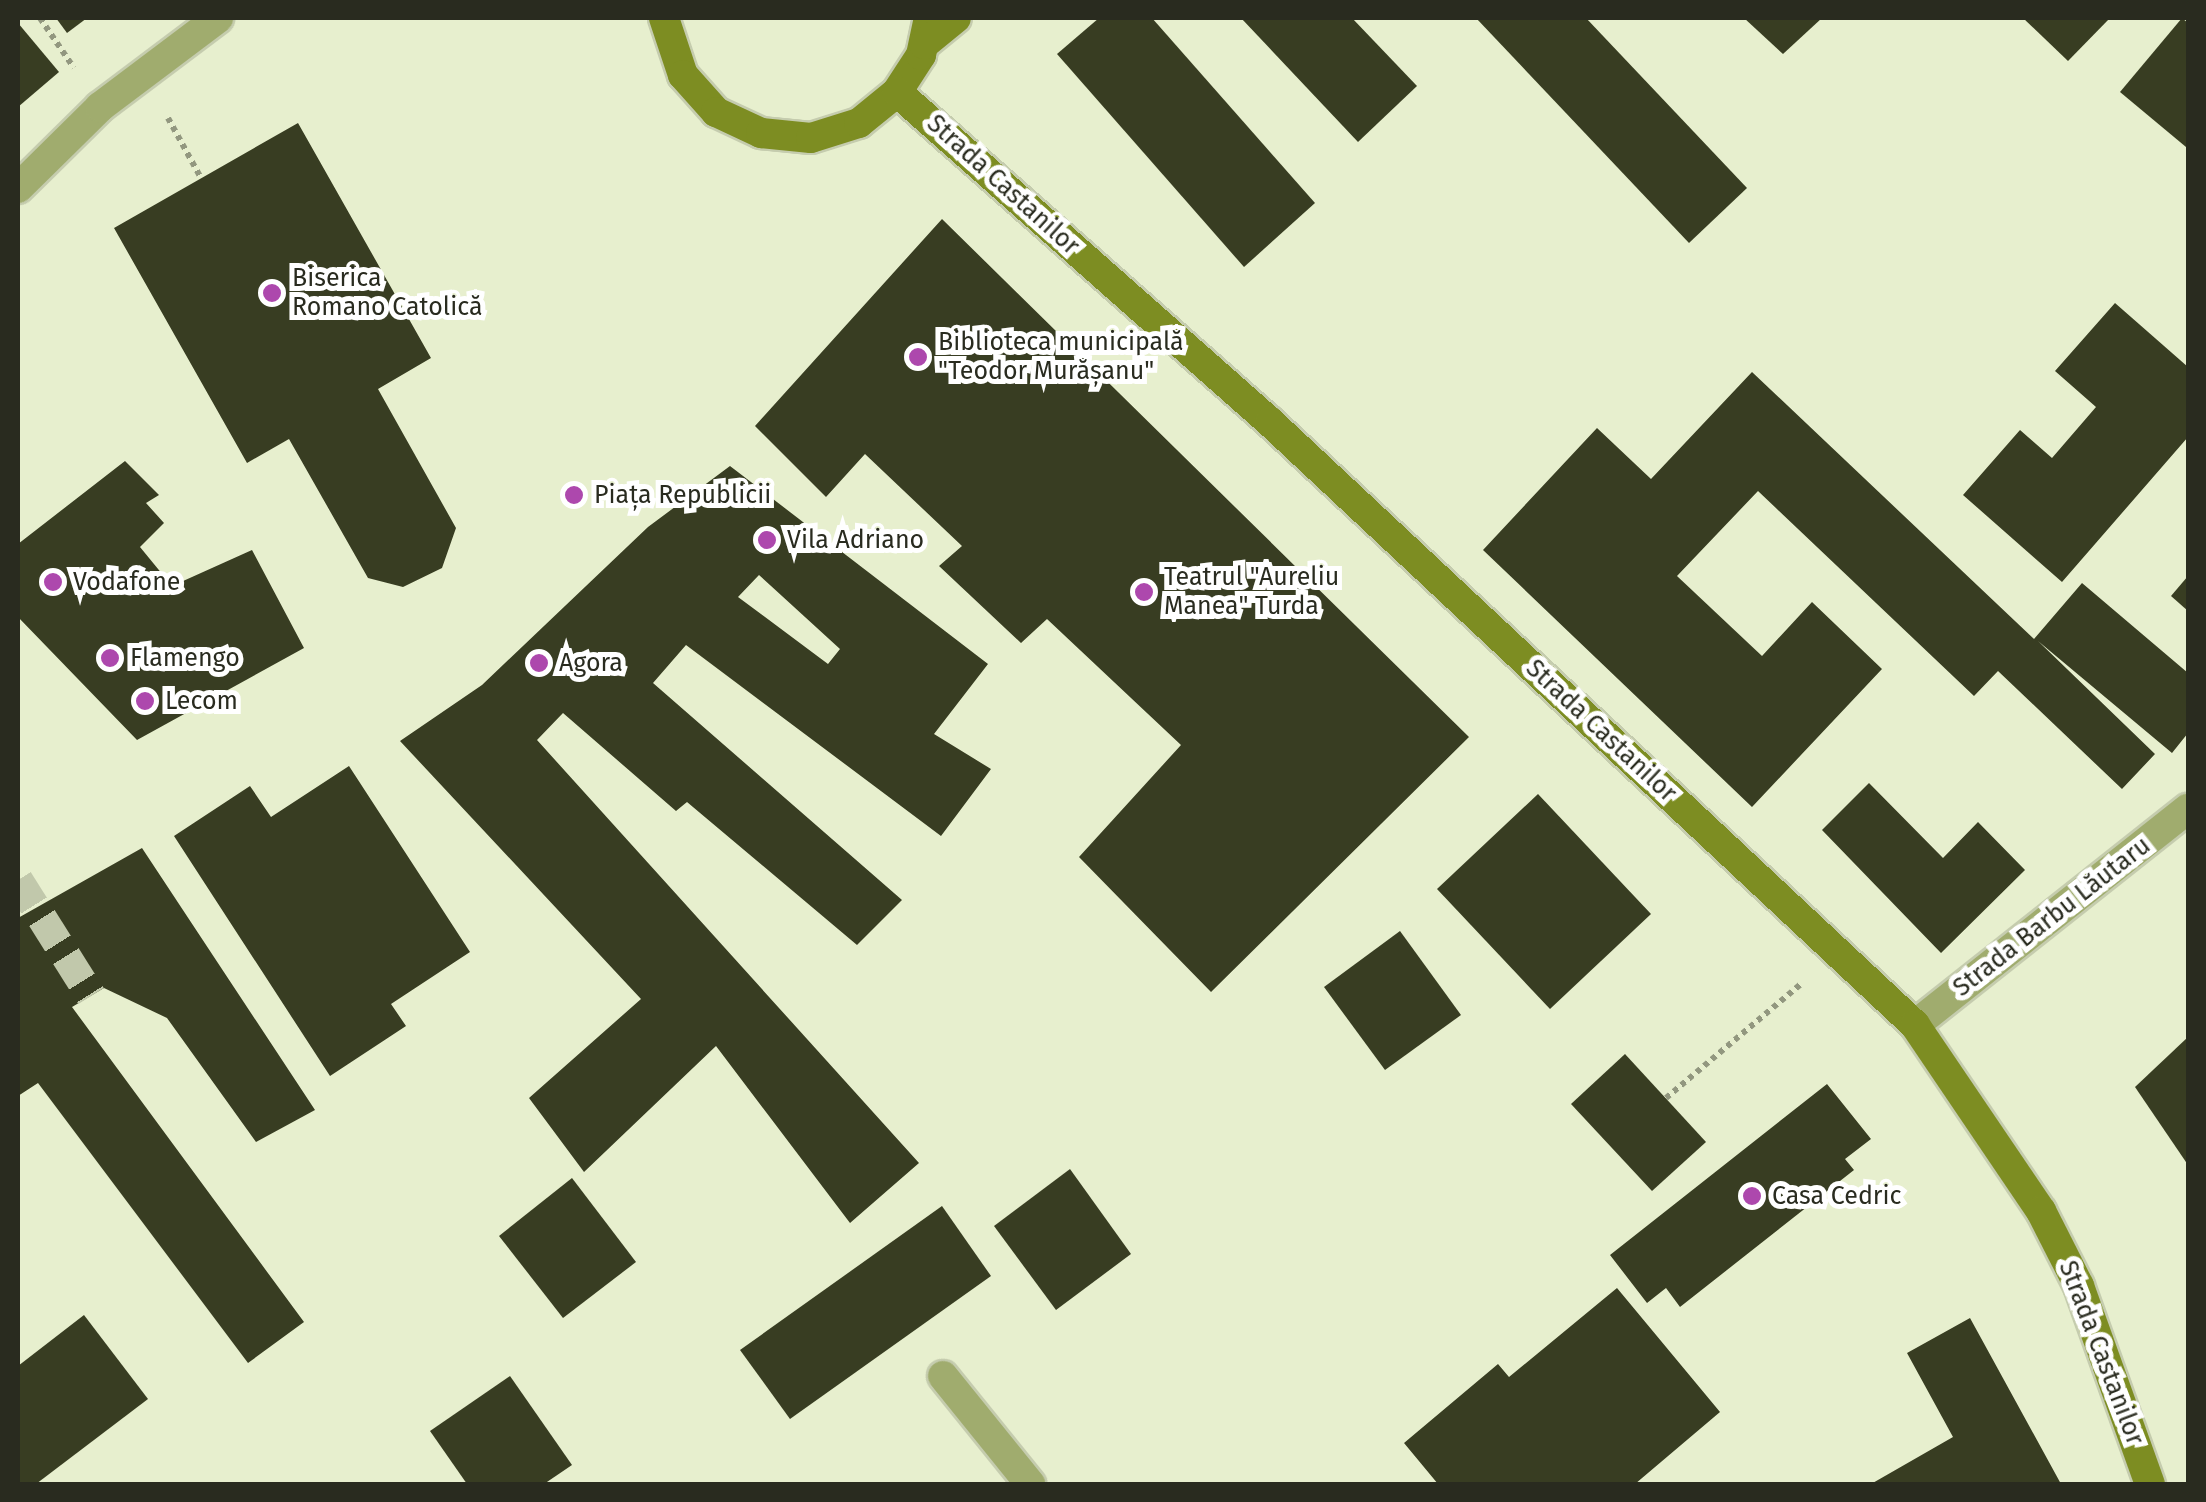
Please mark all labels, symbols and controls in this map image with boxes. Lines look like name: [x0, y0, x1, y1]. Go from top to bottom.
street label: Strada Castanilor: [921, 109, 1085, 261]
place label: Biserica Romano Catolică: [292, 264, 483, 323]
marker: Biserica Romano Catolică: [261, 282, 283, 304]
place label: Biblioteca municipală "Teodor Murășanu": [938, 328, 1184, 387]
marker: Biblioteca municipală "Teodor Murășanu": [907, 346, 929, 368]
place label: Piața Republicii: [594, 480, 771, 510]
marker: Piața Republicii: [563, 484, 585, 506]
place label: Vila Adriano: [787, 525, 924, 555]
marker: Vila Adriano: [756, 529, 778, 551]
place label: Teatrul "Aureliu Manea" Turda: [1164, 563, 1339, 622]
place label: Vodafone: [73, 567, 180, 597]
marker: Vodafone: [42, 571, 64, 593]
marker: Teatrul "Aureliu Manea" Turda: [1133, 581, 1155, 603]
place label: Flamengo: [130, 643, 240, 673]
marker: Flamengo: [99, 647, 121, 669]
place label: Agora: [559, 648, 623, 678]
marker: Agora: [528, 652, 550, 674]
street label: Strada Castanilor: [1520, 654, 1682, 808]
place label: Lecom: [165, 686, 238, 716]
marker: Lecom: [134, 690, 156, 712]
street label: Strada Barbu Lăutaru: [1948, 831, 2156, 1003]
place label: Casa Cedric: [1772, 1181, 1901, 1211]
marker: Casa Cedric: [1741, 1185, 1763, 1207]
street label: Strada Castanilor: [2052, 1257, 2150, 1449]

